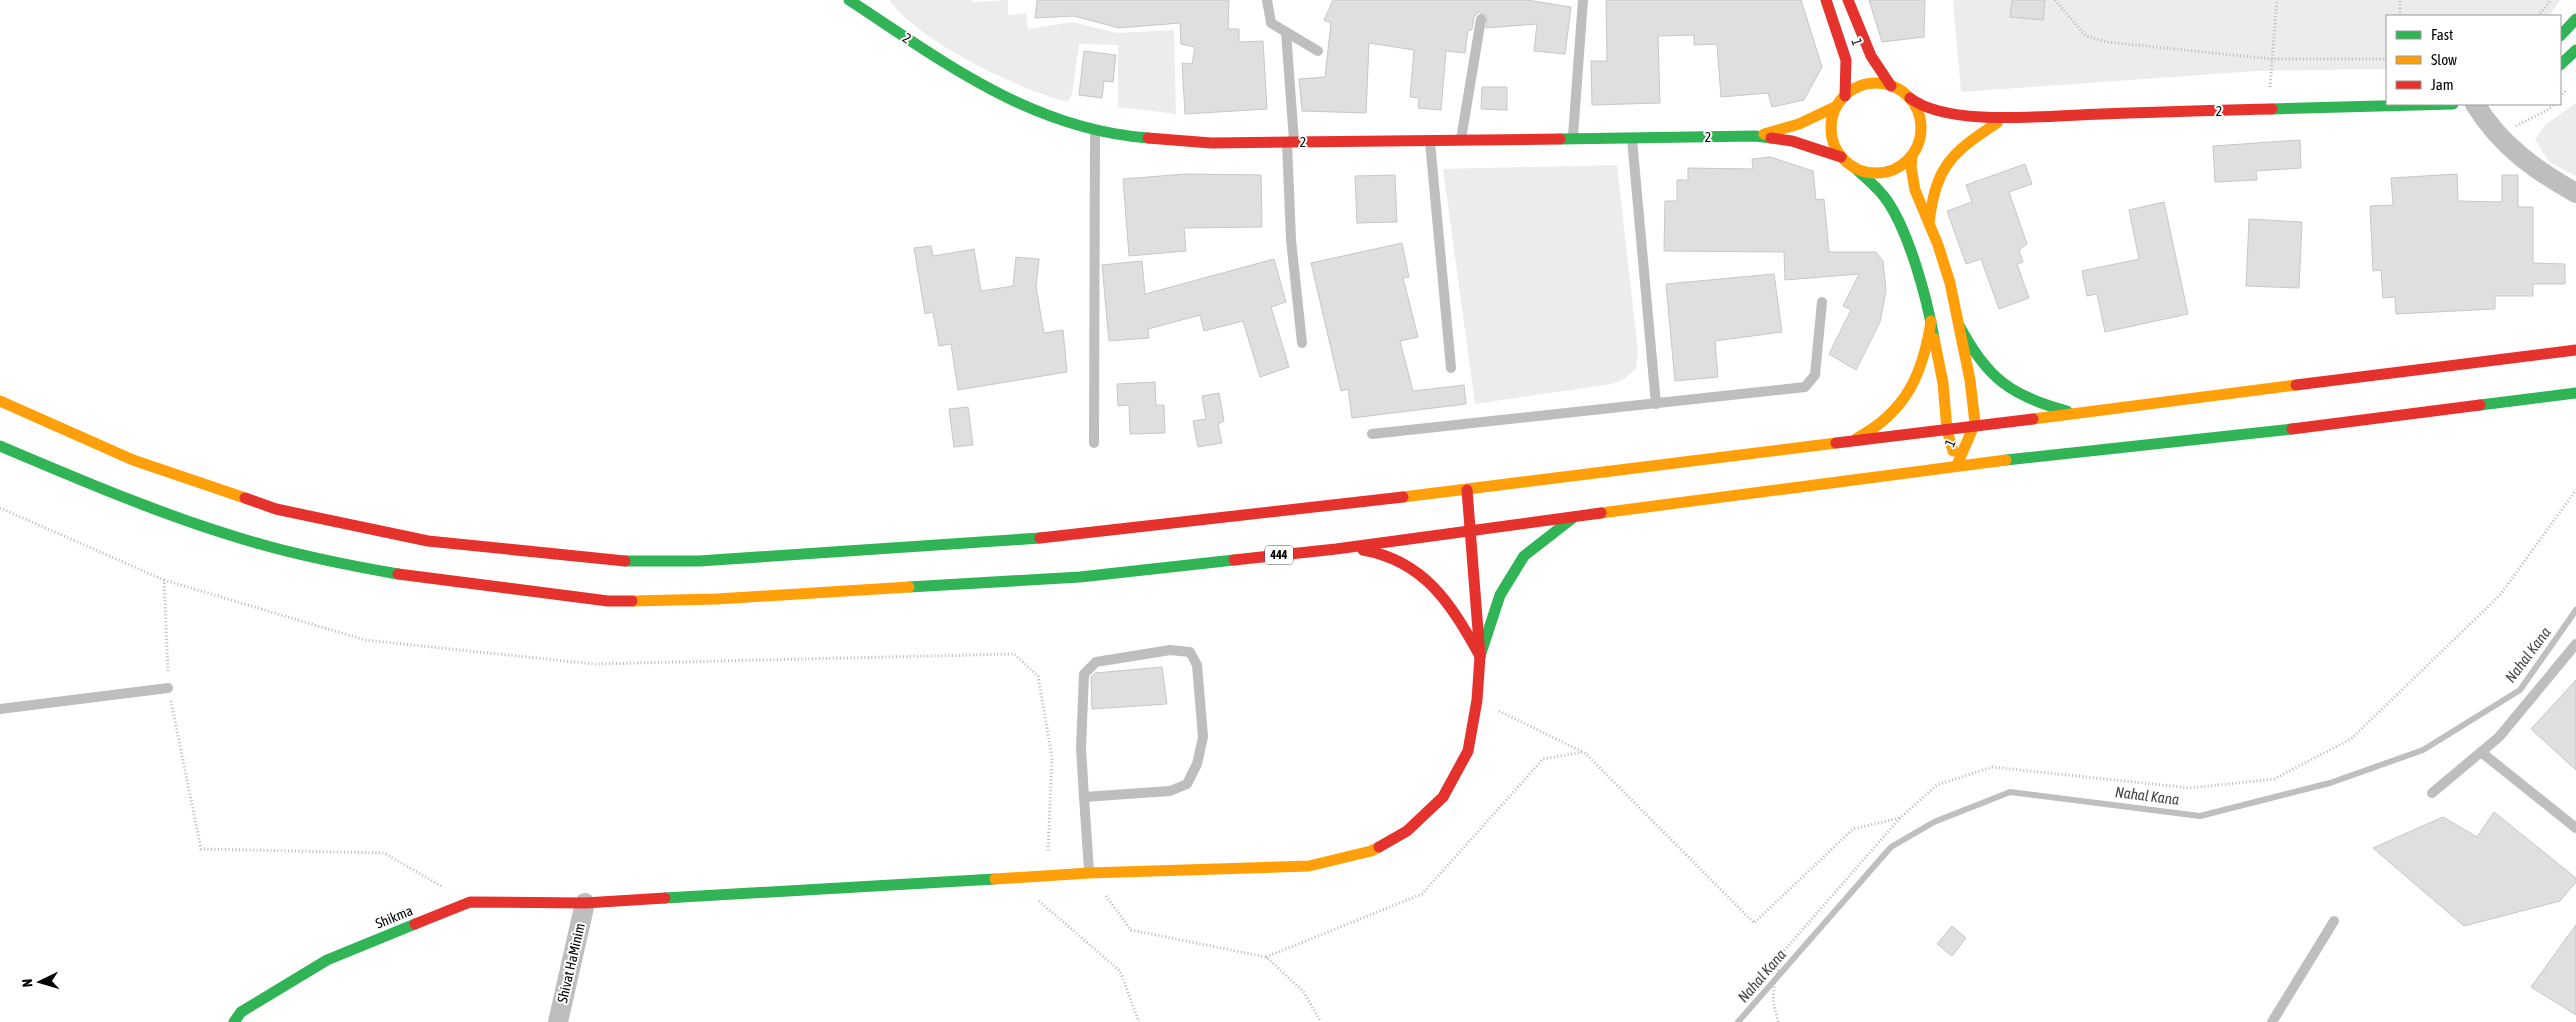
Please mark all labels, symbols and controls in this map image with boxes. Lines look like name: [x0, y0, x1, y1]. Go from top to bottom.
legend: [2386, 15, 2561, 105]
text: Fast: [2431, 26, 2453, 43]
street label: 2: [900, 29, 914, 47]
street label: 1: [1848, 37, 1866, 47]
text: Slow: [2431, 51, 2457, 68]
text: Jam: [2431, 76, 2454, 93]
street label: 2: [2216, 103, 2222, 119]
street label: 2: [1705, 129, 1711, 145]
street label: 2: [1300, 134, 1306, 150]
street label: 1: [1941, 437, 1959, 449]
road number: 444: [1265, 546, 1293, 564]
water label: Nahal Kana: [2501, 624, 2554, 686]
water label: Nahal Kana: [2114, 783, 2180, 808]
street label: Shikma: [373, 902, 415, 932]
street label: Shivat HaMinim: [554, 922, 588, 1004]
water label: Nahal Kana: [1734, 946, 1789, 1006]
north arrow: [15, 957, 65, 1007]
text: N: [19, 978, 35, 988]

